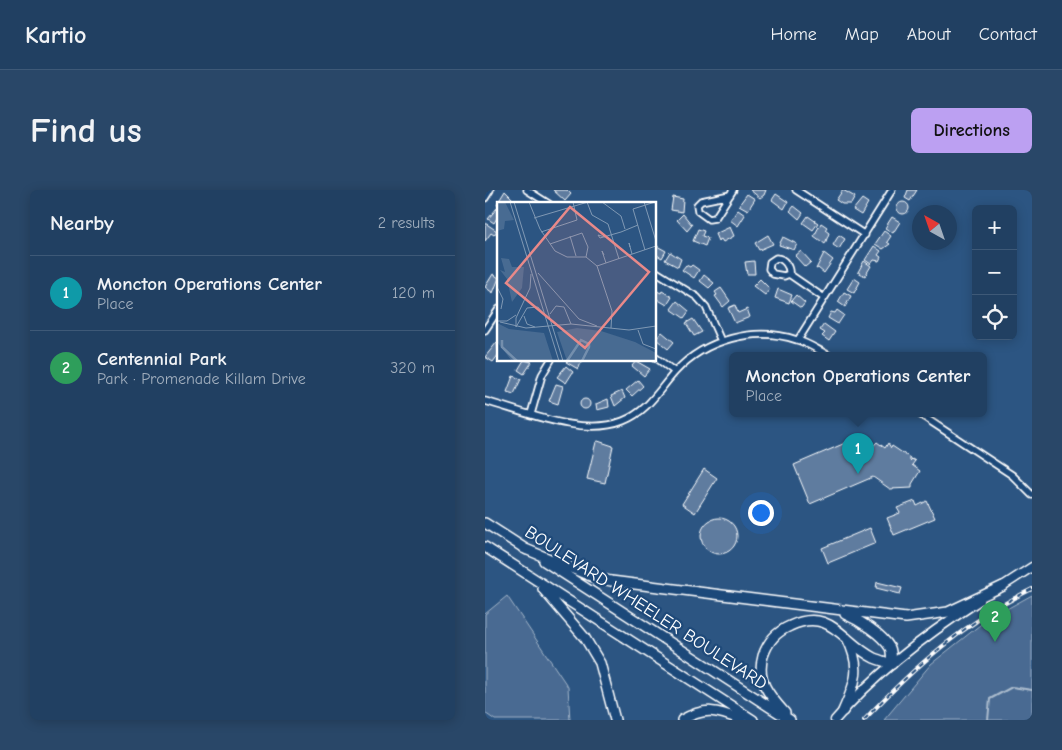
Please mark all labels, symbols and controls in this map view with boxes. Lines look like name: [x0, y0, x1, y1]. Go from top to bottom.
text: Kartio: [25, 21, 87, 49]
text: Home: [770, 24, 817, 45]
text: Map: [845, 24, 879, 45]
text: About: [907, 24, 951, 45]
text: Contact: [979, 24, 1037, 45]
button: Directions: [911, 108, 1032, 153]
text: Find us: [30, 110, 142, 151]
inset map: [497, 202, 656, 361]
north arrow: [912, 205, 957, 250]
map controls: [972, 205, 1017, 340]
button: +: [972, 205, 1017, 250]
text: Nearby: [50, 211, 114, 235]
text: 2 results: [378, 214, 435, 232]
button: −: [972, 250, 1017, 295]
text: Moncton Operations Center: [97, 273, 322, 295]
text: 1: [63, 284, 69, 302]
text: 120 m: [392, 284, 435, 302]
text: Place: [97, 295, 133, 313]
button: locate: [972, 295, 1017, 340]
text: Centennial Park: [97, 348, 226, 370]
popup: [729, 352, 987, 417]
text: 2: [62, 359, 70, 377]
text: 320 m: [390, 359, 435, 377]
text: Moncton Operations Center: [746, 365, 970, 387]
text: Park · Promenade Killam Drive: [97, 370, 306, 388]
text: Place: [746, 387, 782, 405]
pin: 1: [842, 433, 874, 474]
your location: [748, 500, 774, 526]
street label: BOULEVARD WHEELER BOULEVARD: [521, 522, 771, 694]
pin: 2: [979, 601, 1011, 642]

